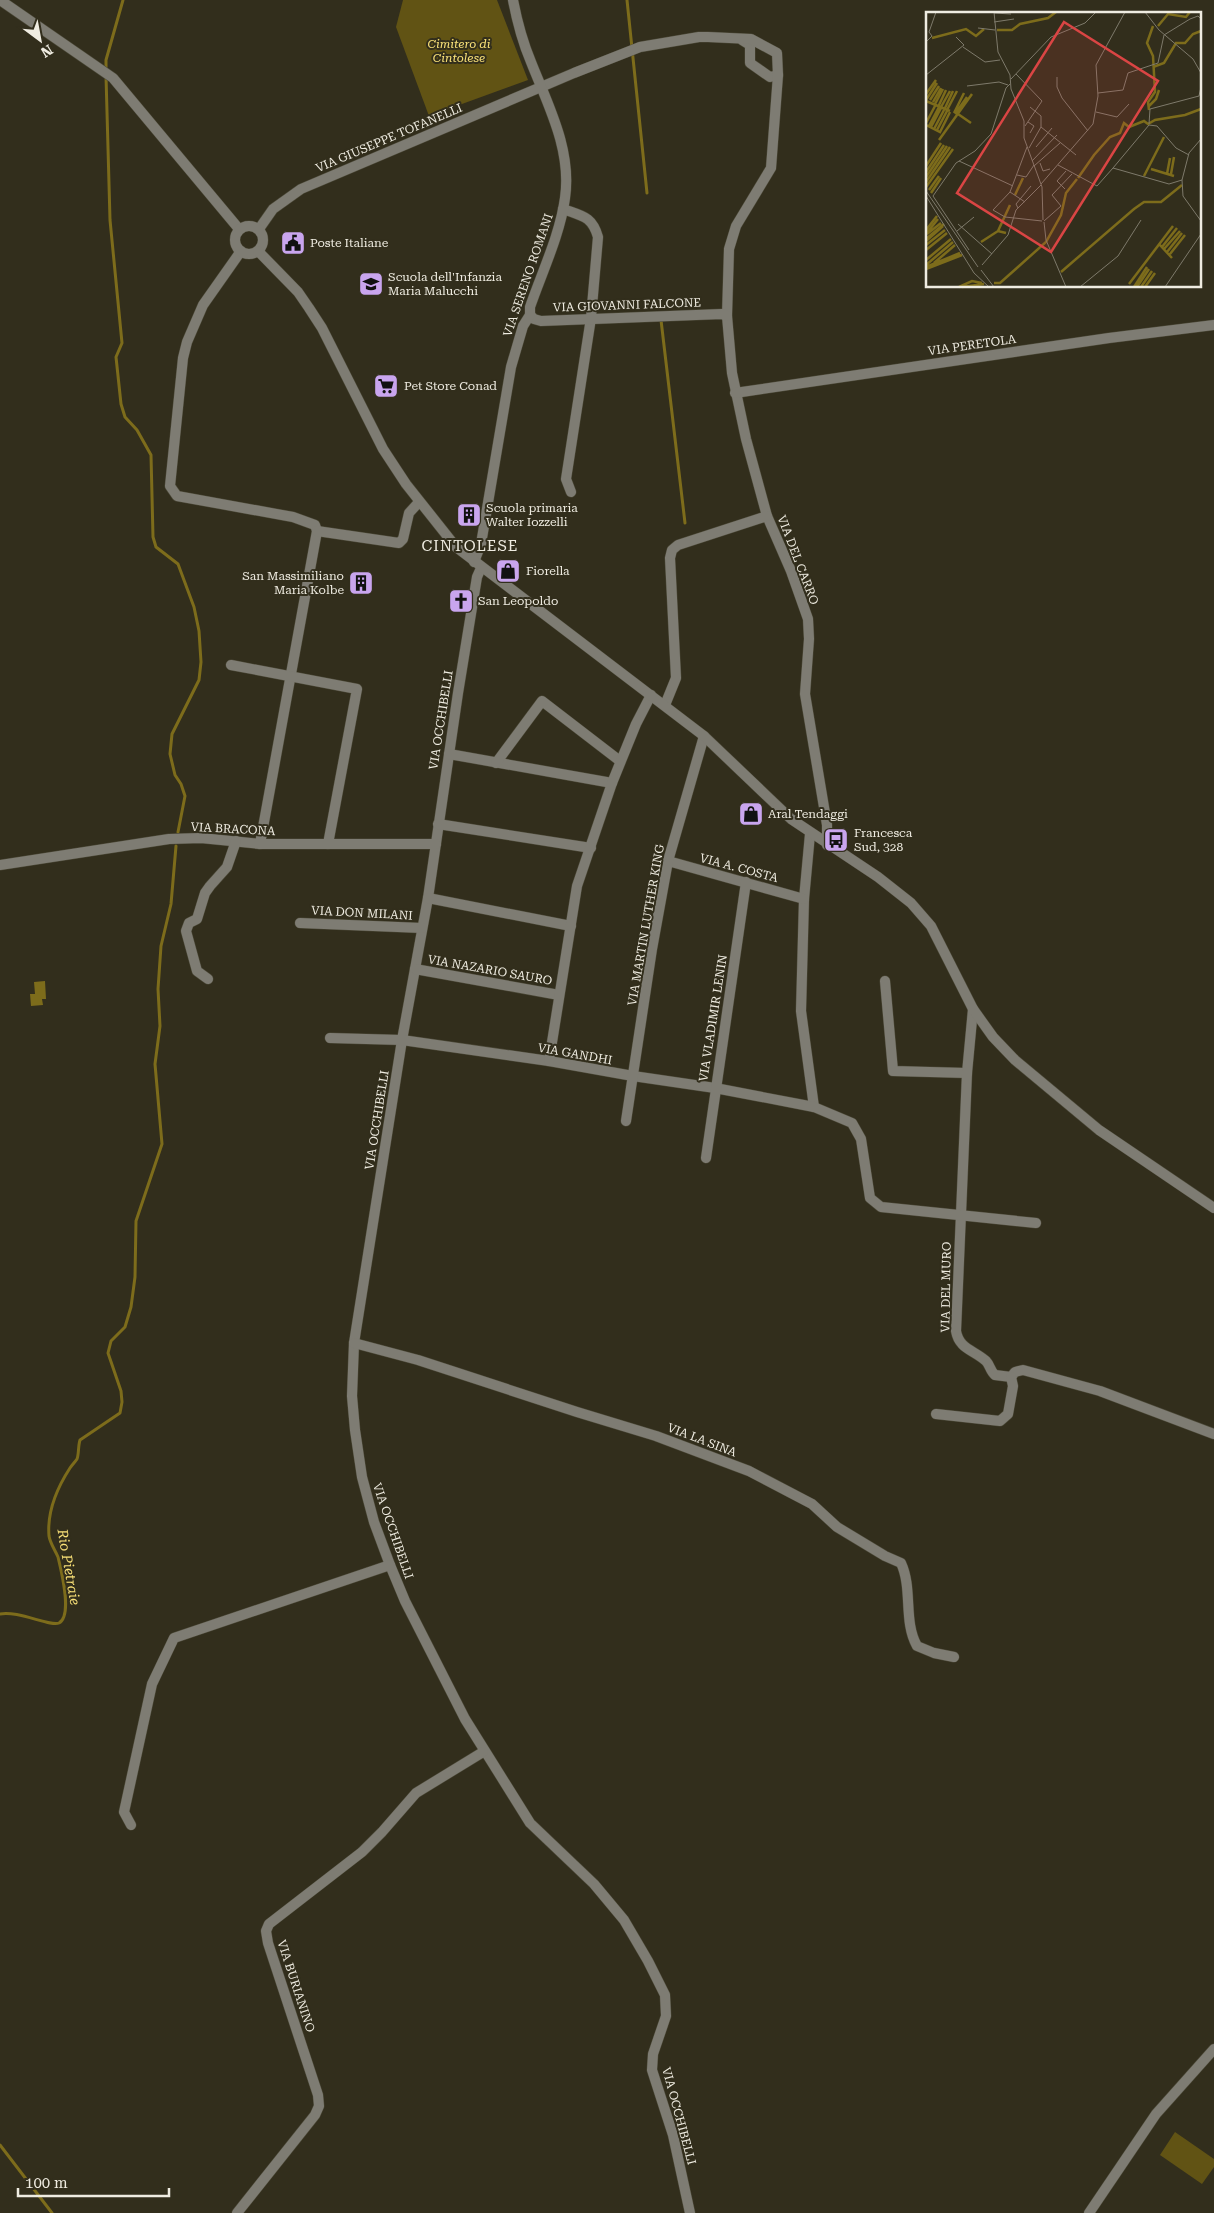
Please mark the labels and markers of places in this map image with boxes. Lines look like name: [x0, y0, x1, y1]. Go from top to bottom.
public building icon: Poste Italiane: [280, 230, 306, 256]
place label: Poste Italiane: [310, 236, 389, 250]
place label: Scuola dell'Infanzia Maria Malucchi: [388, 270, 502, 298]
school or university icon: Scuola dell'Infanzia Maria Malucchi: [358, 271, 384, 297]
supermarket icon: Pet Store Conad: [373, 373, 399, 399]
place label: Pet Store Conad: [404, 379, 497, 393]
place label: Scuola primaria Walter Iozzelli: [486, 501, 578, 529]
building icon: Scuola primaria Walter Iozzelli: [456, 502, 482, 528]
shop icon: Fiorella: [495, 558, 521, 584]
place label: Fiorella: [526, 564, 570, 578]
place label: San Massimiliano Maria Kolbe: [242, 569, 344, 597]
building icon: San Massimiliano Maria Kolbe: [348, 570, 374, 596]
church icon: San Leopoldo: [448, 588, 474, 614]
place label: San Leopoldo: [478, 594, 558, 608]
shop icon: Aral Tendaggi: [738, 801, 764, 827]
place label: Aral Tendaggi: [768, 807, 848, 821]
place label: Francesca Sud, 328: [854, 826, 913, 854]
bus stop icon: Francesca Sud, 328: [823, 827, 849, 853]

